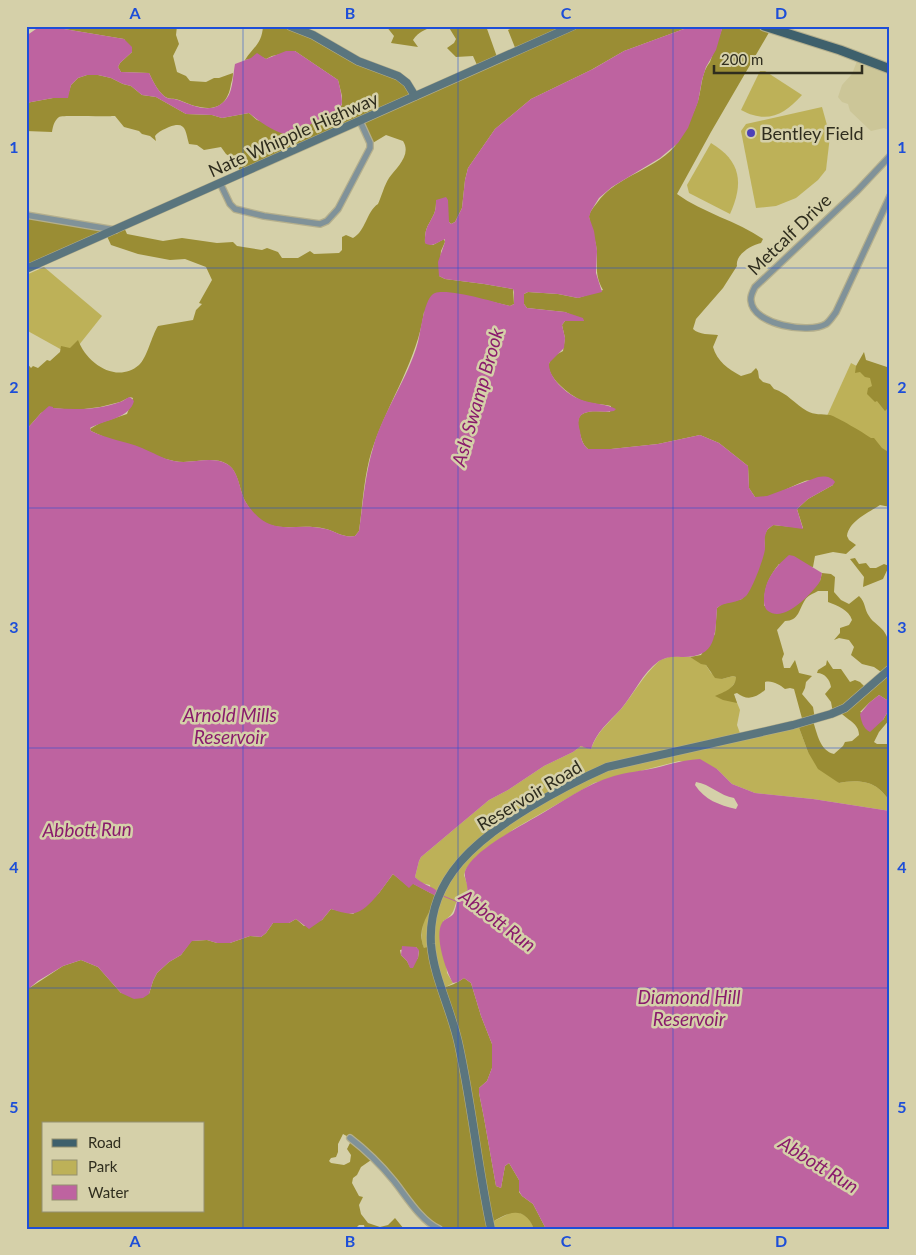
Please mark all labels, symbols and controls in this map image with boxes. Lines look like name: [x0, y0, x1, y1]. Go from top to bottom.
text: A: [128, 3, 141, 22]
text: B: [345, 3, 355, 22]
text: C: [561, 3, 572, 22]
text: D: [775, 3, 787, 22]
scale bar: [714, 42, 861, 74]
text: 200 m: [721, 50, 763, 68]
street label: Nate Whipple Highway: [205, 86, 382, 181]
place label: Bentley Field: [761, 122, 864, 144]
marker: Bentley Field: [745, 127, 757, 139]
text: 1: [9, 137, 19, 156]
text: 1: [897, 137, 907, 156]
street label: Metcalf Drive: [743, 189, 835, 279]
water label: Ash Swamp Brook: [446, 325, 508, 469]
text: 2: [9, 377, 19, 396]
text: 2: [897, 377, 907, 396]
text: 3: [9, 617, 19, 636]
text: 3: [897, 617, 907, 636]
water label: Arnold Mills Reservoir: [182, 703, 277, 748]
street label: Reservoir Road: [473, 755, 585, 835]
water label: Abbott Run: [41, 817, 132, 841]
text: 4: [9, 857, 19, 876]
text: 4: [897, 857, 907, 876]
water label: Abbott Run: [455, 883, 541, 956]
water label: Diamond Hill Reservoir: [637, 985, 741, 1030]
text: 5: [9, 1097, 19, 1116]
text: 5: [897, 1097, 907, 1116]
legend: [42, 1122, 205, 1212]
water label: Abbott Run: [774, 1130, 863, 1197]
text: Road: [88, 1133, 121, 1151]
text: Park: [88, 1157, 118, 1175]
text: Water: [88, 1183, 129, 1201]
text: A: [128, 1231, 141, 1250]
text: B: [345, 1231, 355, 1250]
text: C: [561, 1231, 572, 1250]
text: D: [775, 1231, 787, 1250]

